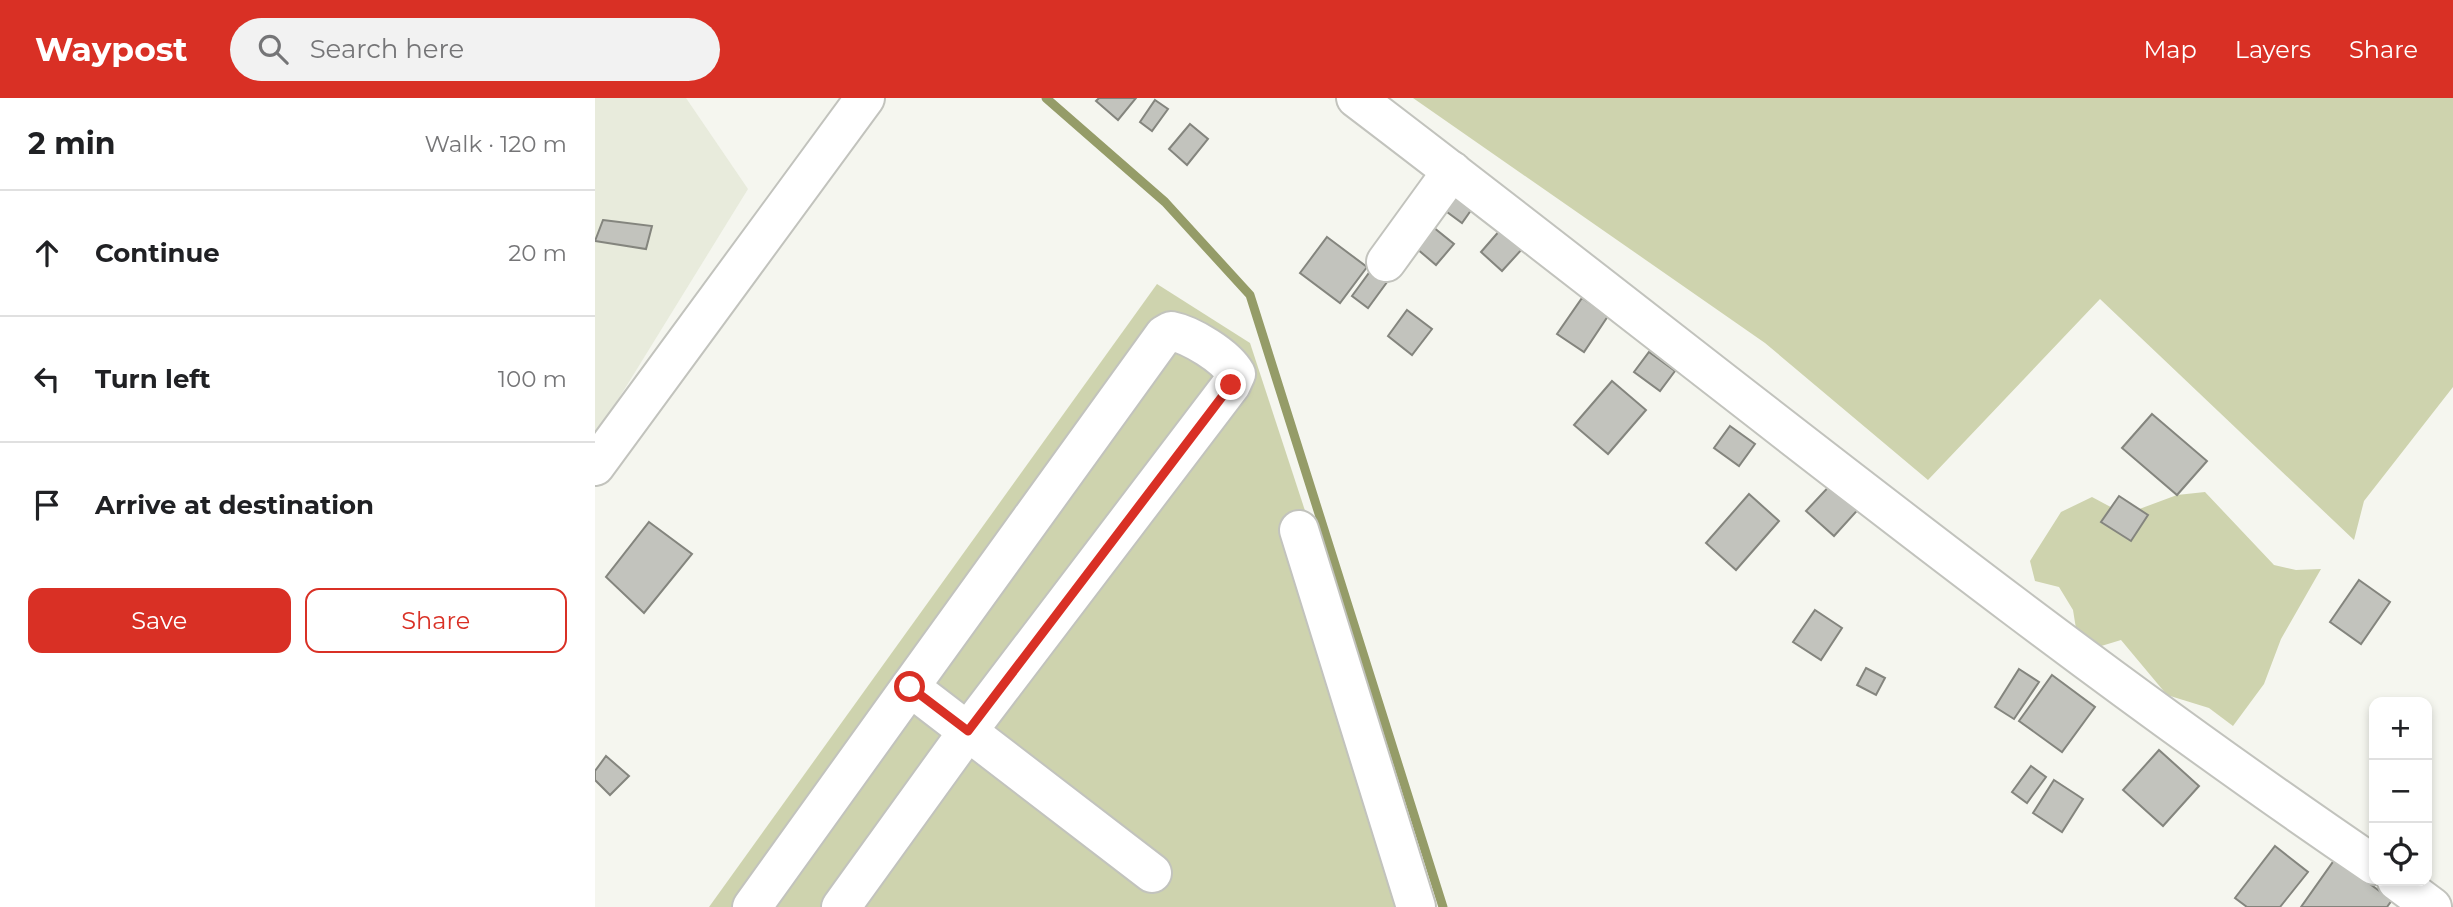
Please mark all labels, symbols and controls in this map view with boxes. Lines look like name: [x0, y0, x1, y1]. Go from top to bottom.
search box: [230, 18, 720, 81]
text: Waypost: [35, 29, 188, 69]
icon: search: [254, 30, 292, 68]
text: Search here: [310, 33, 464, 65]
text: Map: [2143, 35, 2197, 64]
text: Layers: [2235, 35, 2311, 64]
text: Share: [2349, 35, 2418, 64]
text: 2 min: [28, 125, 115, 162]
text: Walk · 120 m: [424, 130, 567, 158]
icon: ahead: [28, 234, 66, 272]
text: Continue: [95, 237, 220, 269]
text: 20 m: [508, 239, 567, 267]
icon: left: [28, 360, 66, 398]
text: Turn left: [95, 363, 211, 395]
text: 100 m: [498, 365, 567, 393]
route end: [1215, 369, 1246, 400]
icon: arrive: [28, 486, 66, 524]
text: Arrive at destination: [95, 489, 374, 521]
button: Save: [28, 588, 291, 653]
button: Share: [305, 588, 567, 653]
route start: [894, 671, 925, 702]
map controls: [2369, 697, 2432, 886]
button: +: [2369, 697, 2432, 760]
button: −: [2369, 760, 2432, 823]
button: locate: [2369, 823, 2432, 886]

